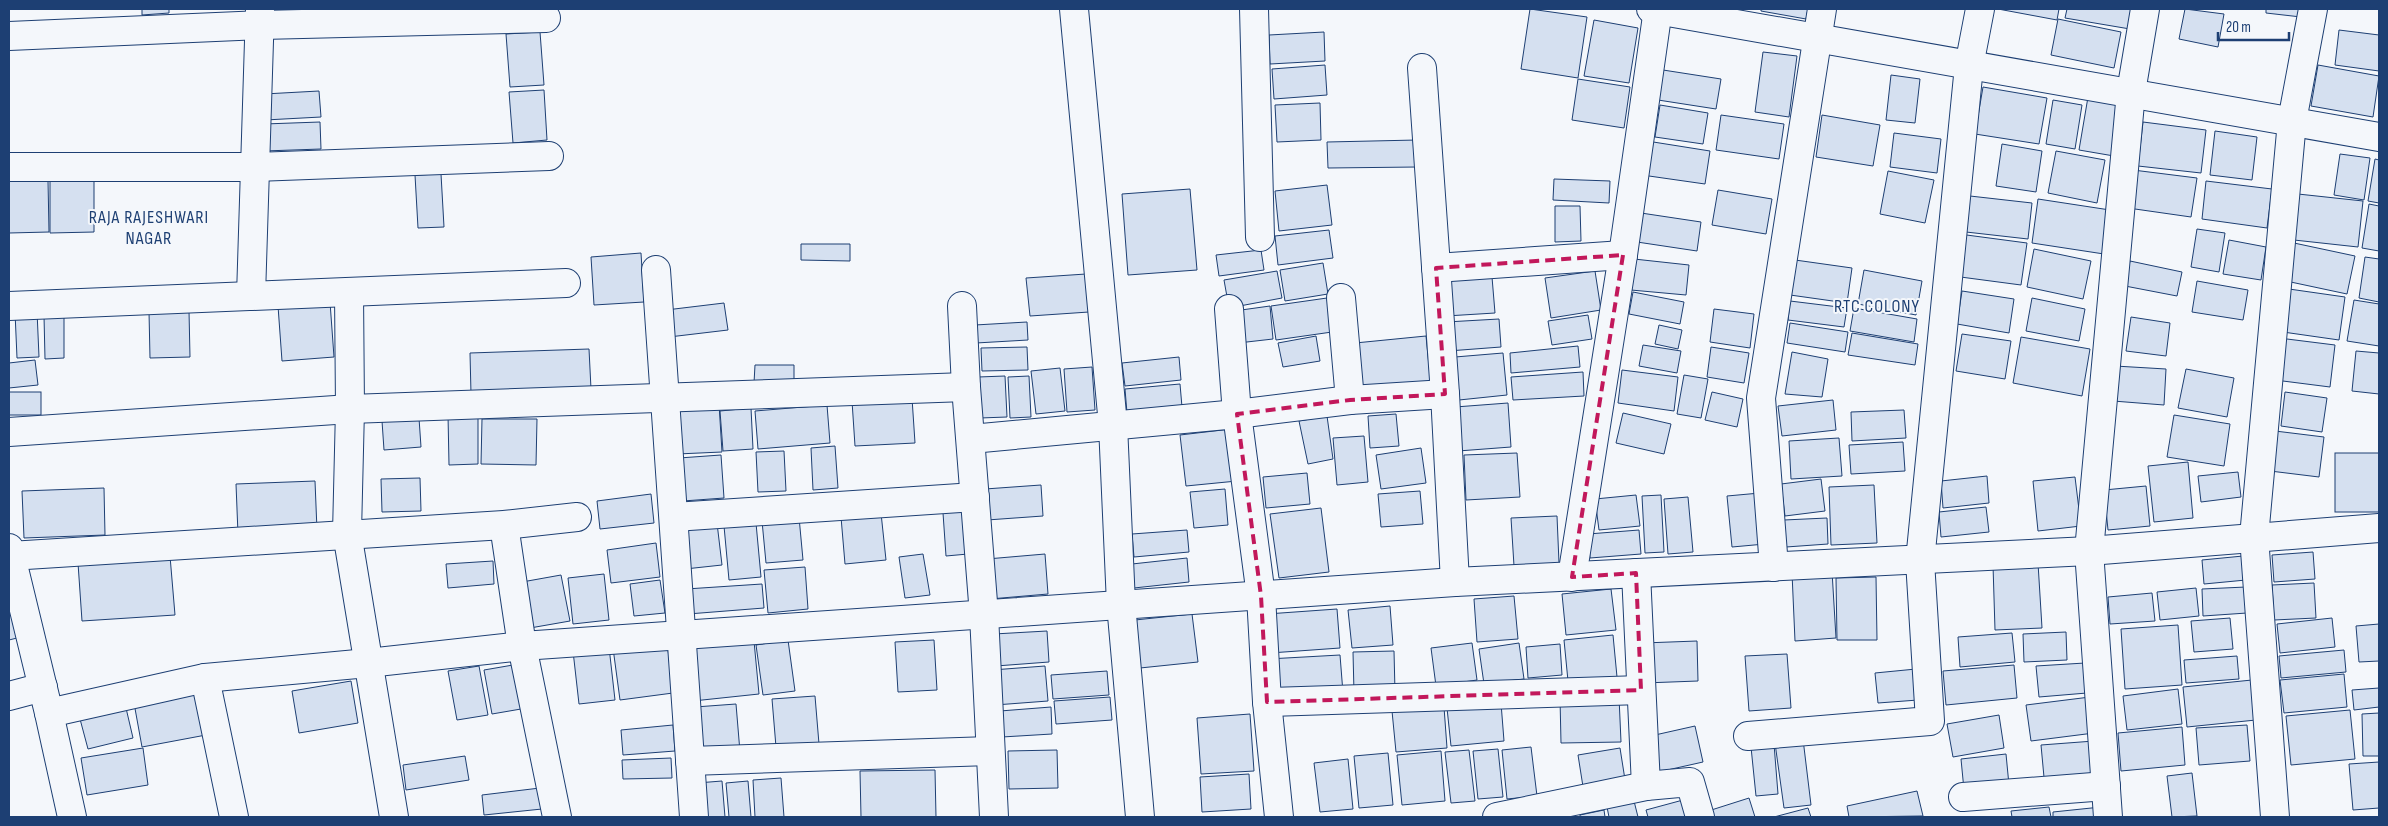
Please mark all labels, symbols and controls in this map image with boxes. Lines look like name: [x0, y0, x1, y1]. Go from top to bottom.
scale bar: [2218, 10, 2289, 42]
text: 20 m: [2226, 18, 2251, 37]
district label: RAJA RAJESHWARI NAGAR: [89, 207, 209, 249]
district label: RTC COLONY: [1834, 296, 1920, 317]

